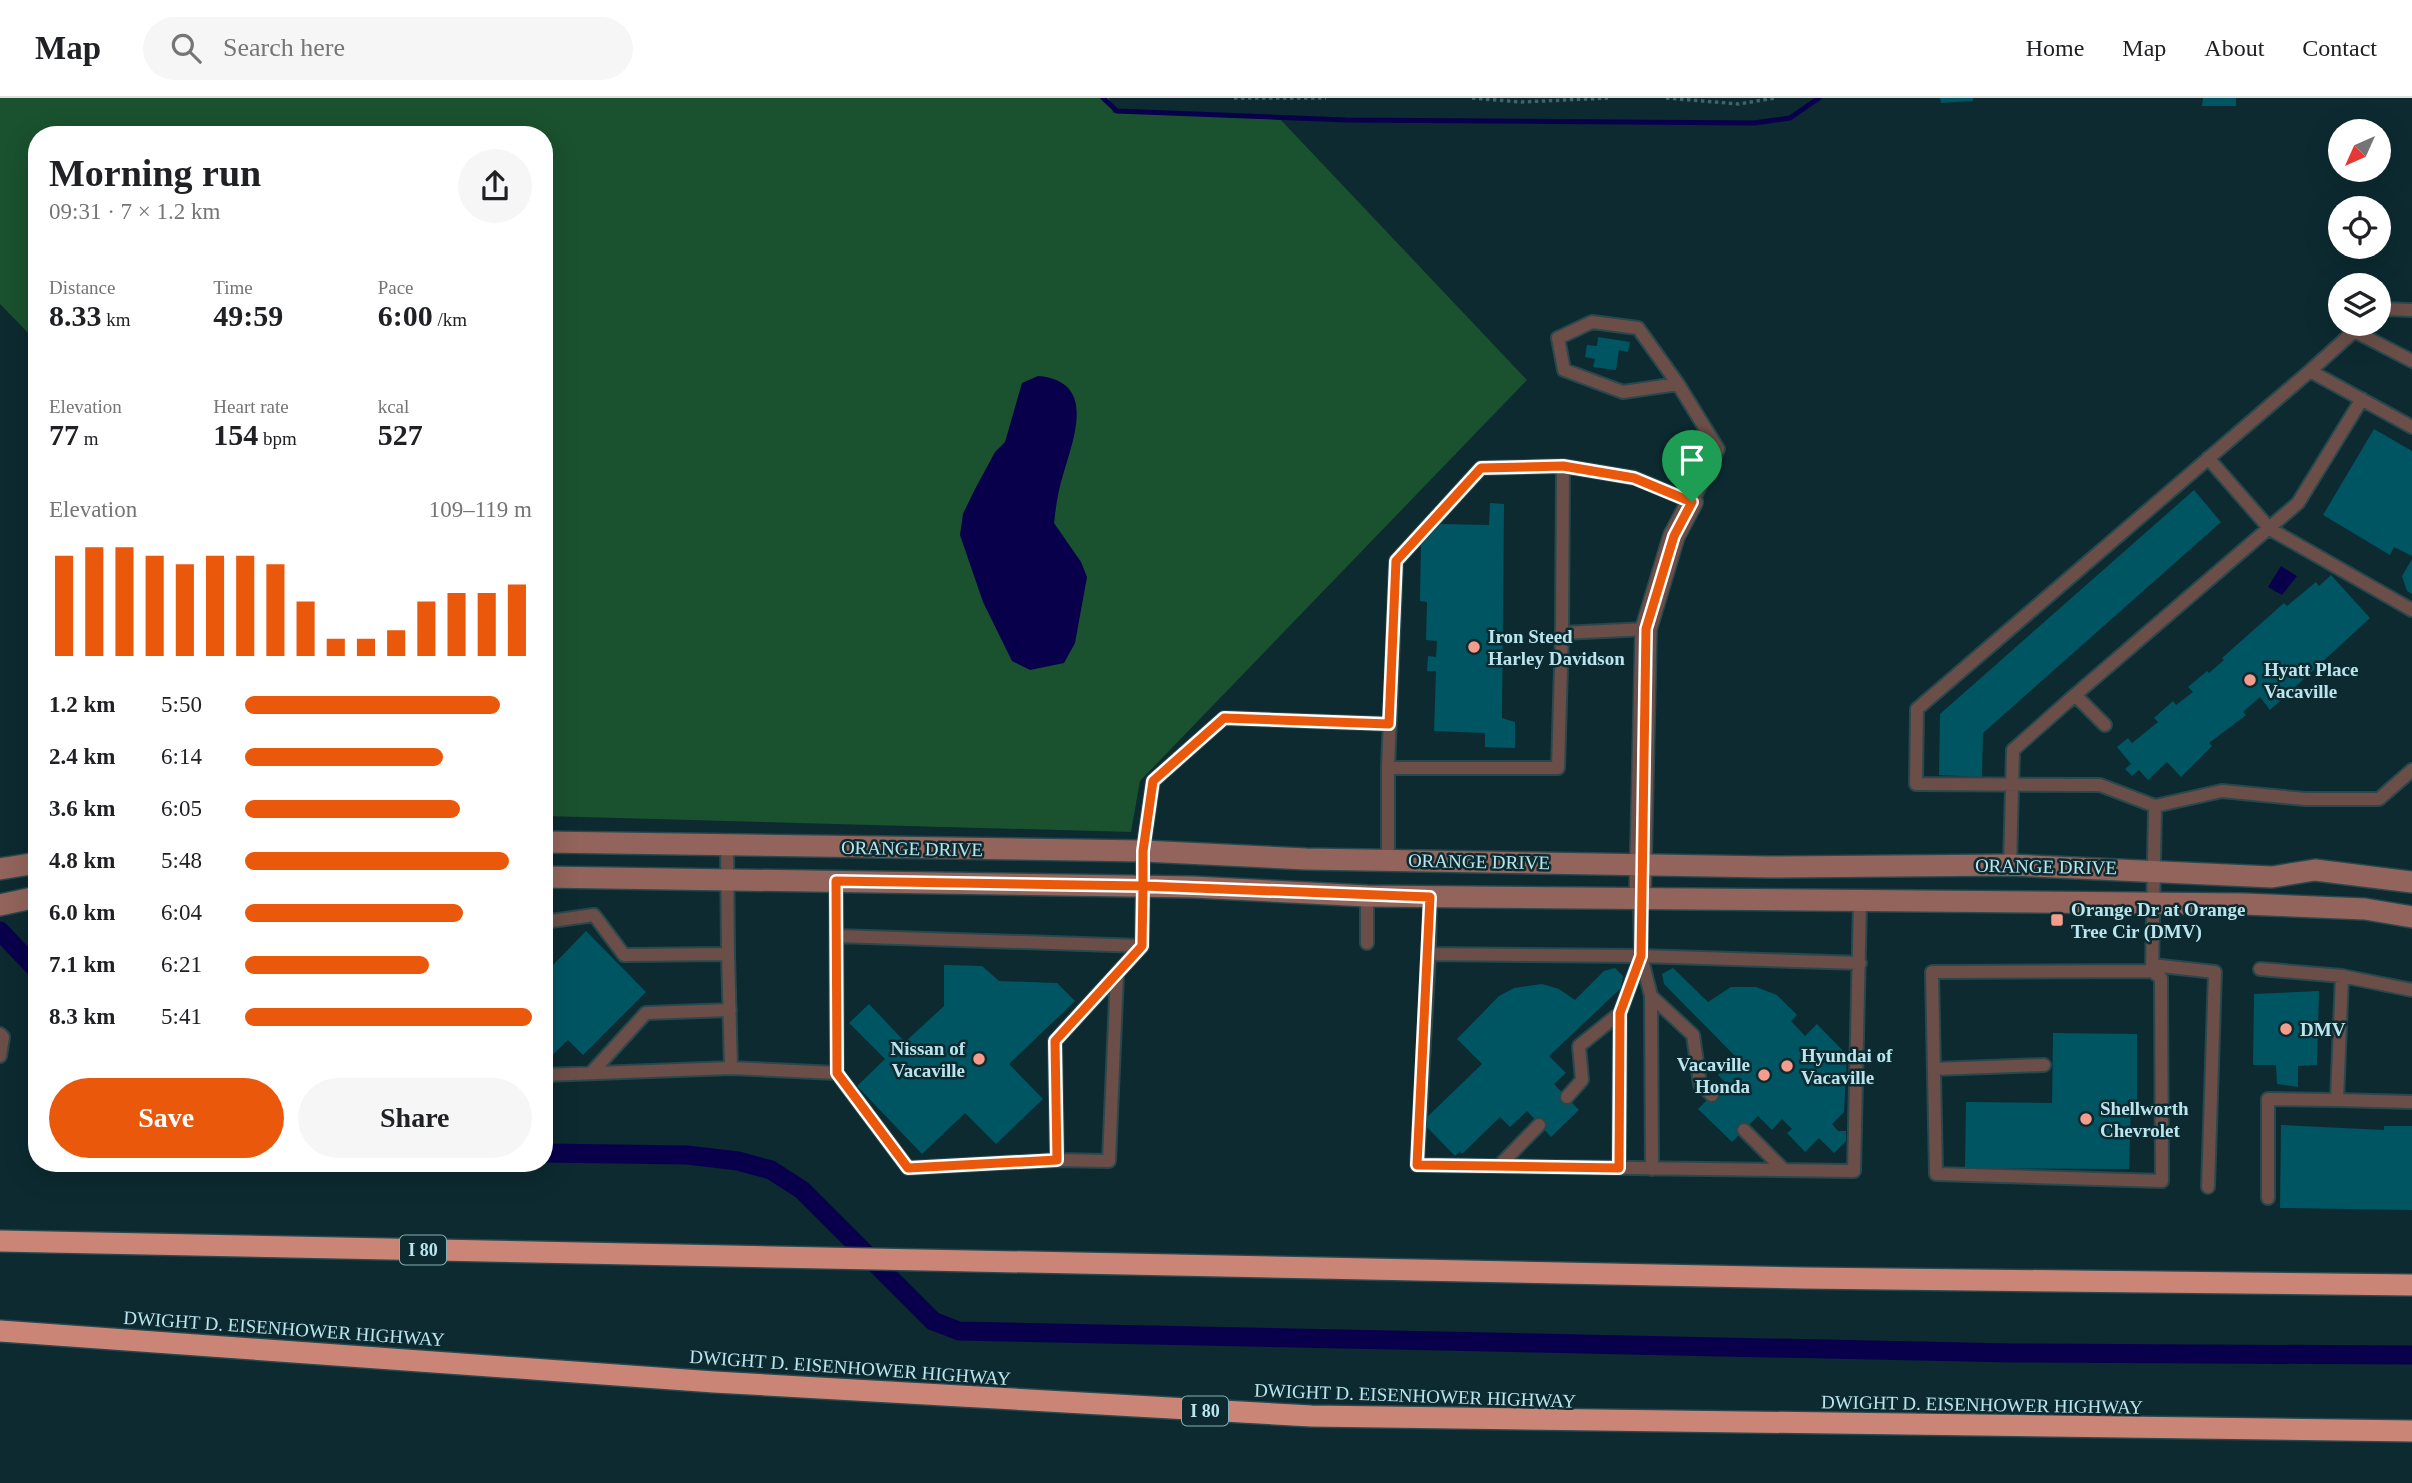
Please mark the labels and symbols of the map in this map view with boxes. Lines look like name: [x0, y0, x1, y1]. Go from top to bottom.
north arrow: [2328, 119, 2390, 182]
pin: [1662, 430, 1722, 502]
place label: Iron Steed Harley Davidson: [1488, 626, 1625, 669]
marker: Iron Steed Harley Davidson: [1466, 639, 1482, 655]
place label: Hyatt Place Vacaville: [2264, 659, 2358, 702]
marker: Hyatt Place Vacaville: [2242, 672, 2258, 688]
street label: ORANGE DRIVE: [841, 837, 983, 860]
street label: ORANGE DRIVE: [1408, 850, 1550, 873]
street label: ORANGE DRIVE: [1975, 855, 2117, 878]
place label: Orange Dr at Orange Tree Cir (DMV): [2071, 899, 2245, 943]
marker: Orange Dr at Orange Tree Cir (DMV): [2049, 912, 2065, 928]
place label: DMV: [2300, 1019, 2346, 1040]
marker: DMV: [2278, 1021, 2294, 1037]
place label: Nissan of Vacaville: [891, 1038, 966, 1081]
place label: Hyundai of Vacaville: [1801, 1045, 1893, 1088]
marker: Nissan of Vacaville: [971, 1051, 987, 1067]
place label: Vacaville Honda: [1677, 1054, 1750, 1097]
marker: Hyundai of Vacaville: [1779, 1058, 1795, 1074]
marker: Vacaville Honda: [1756, 1067, 1772, 1083]
place label: Shellworth Chevrolet: [2100, 1098, 2189, 1141]
marker: Shellworth Chevrolet: [2078, 1111, 2094, 1127]
road number: I 80: [400, 1236, 446, 1265]
street label: DWIGHT D. EISENHOWER HIGHWAY: [123, 1307, 446, 1350]
street label: DWIGHT D. EISENHOWER HIGHWAY: [689, 1346, 1012, 1389]
street label: DWIGHT D. EISENHOWER HIGHWAY: [1254, 1379, 1576, 1412]
street label: DWIGHT D. EISENHOWER HIGHWAY: [1821, 1391, 2143, 1418]
road number: I 80: [1182, 1396, 1228, 1426]

